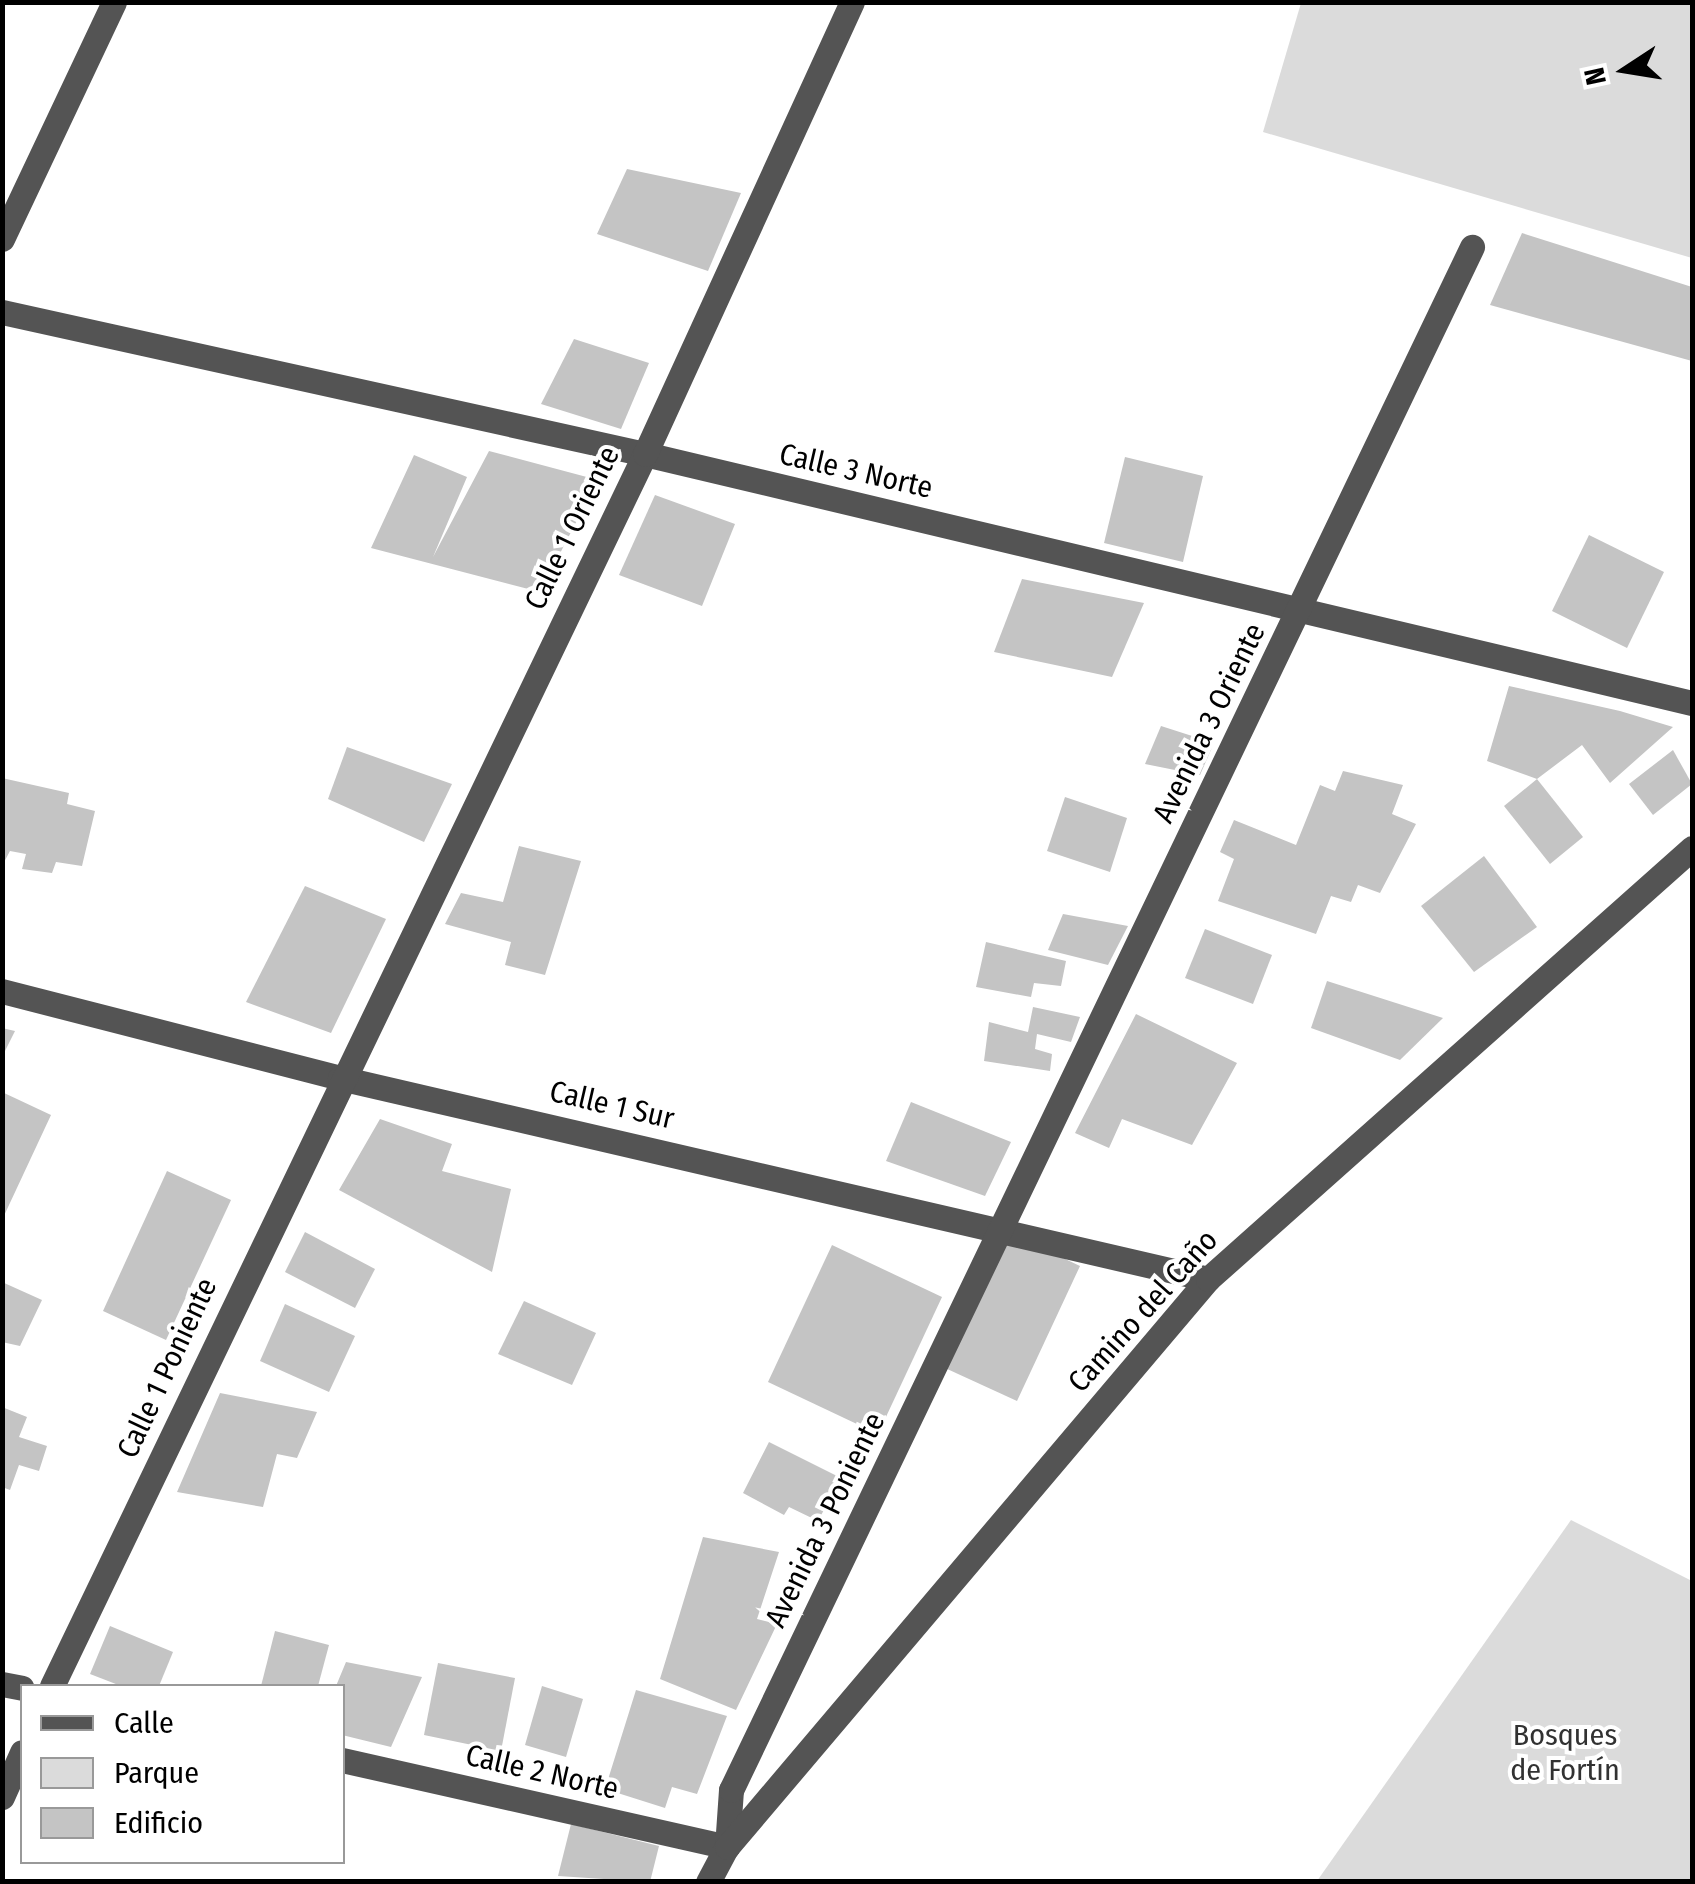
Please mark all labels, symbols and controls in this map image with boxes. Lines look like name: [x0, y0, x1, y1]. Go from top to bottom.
north arrow: [1575, 20, 1675, 120]
text: N: [1577, 65, 1613, 88]
street label: Calle 3 Norte: [776, 436, 936, 506]
street label: Calle 1 Oriente: [517, 440, 627, 616]
street label: Avenida 3 Oriente: [1145, 617, 1273, 829]
street label: Calle 1 Sur: [546, 1073, 678, 1137]
street label: Camino del Caño: [1061, 1222, 1225, 1400]
street label: Calle 1 Poniente: [110, 1272, 224, 1464]
street label: Avenida 3 Poniente: [757, 1407, 893, 1633]
legend: [20, 1684, 345, 1864]
text: Calle: [114, 1705, 174, 1741]
park label: Bosques de Fortín: [1510, 1717, 1620, 1788]
street label: Calle 2 Norte: [462, 1737, 622, 1807]
text: Parque: [114, 1755, 199, 1791]
text: Edificio: [114, 1805, 203, 1841]

